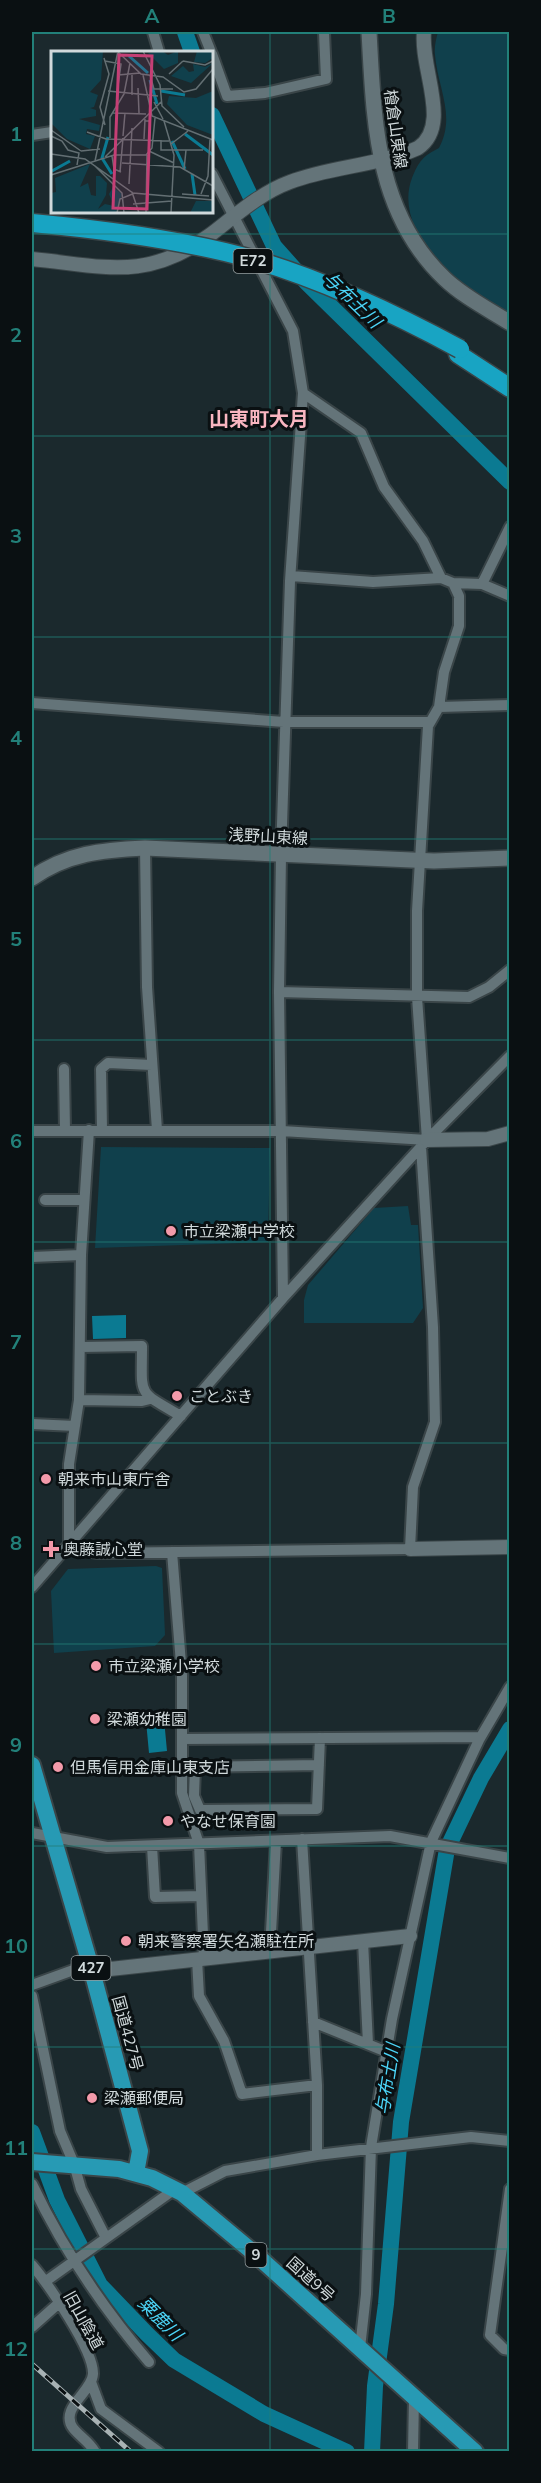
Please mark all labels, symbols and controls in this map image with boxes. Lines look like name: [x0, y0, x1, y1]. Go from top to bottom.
text: A: [145, 3, 160, 28]
text: B: [382, 3, 396, 28]
inset map: [51, 51, 213, 213]
street label: 檜倉山東線: [381, 88, 411, 170]
text: 1: [10, 121, 22, 146]
road number: E72: [234, 249, 272, 273]
water label: 与布土川: [318, 266, 388, 334]
text: 2: [10, 322, 22, 347]
district label: 山東町大月: [209, 406, 309, 431]
text: 3: [10, 523, 22, 548]
text: 4: [10, 725, 22, 750]
street label: 浅野山東線: [228, 824, 308, 848]
text: 5: [10, 926, 22, 951]
text: 6: [10, 1128, 22, 1153]
place label: 市立梁瀬中学校: [183, 1221, 295, 1241]
marker: 市立梁瀬中学校: [164, 1224, 178, 1238]
text: 7: [10, 1329, 22, 1354]
place label: ことぶき: [189, 1386, 253, 1406]
marker: ことぶき: [170, 1389, 184, 1403]
place label: 朝来市山東庁舎: [58, 1469, 170, 1489]
marker: 朝来市山東庁舎: [39, 1472, 53, 1486]
text: 8: [10, 1530, 22, 1555]
place label: 奥藤誠心堂: [63, 1539, 143, 1559]
marker: 奥藤誠心堂: [44, 1542, 58, 1556]
place label: 市立梁瀬小学校: [108, 1656, 220, 1676]
marker: 市立梁瀬小学校: [89, 1659, 103, 1673]
place label: 梁瀬幼稚園: [107, 1709, 187, 1729]
marker: 梁瀬幼稚園: [88, 1712, 102, 1726]
text: 9: [10, 1732, 22, 1757]
place label: 但馬信用金庫山東支店: [70, 1757, 230, 1777]
marker: 但馬信用金庫山東支店: [51, 1760, 65, 1774]
place label: やなせ保育園: [180, 1811, 276, 1831]
marker: やなせ保育園: [161, 1814, 175, 1828]
place label: 朝来警察署矢名瀬駐在所: [138, 1931, 314, 1951]
text: 10: [4, 1933, 28, 1958]
marker: 朝来警察署矢名瀬駐在所: [119, 1934, 133, 1948]
road number: 427: [72, 1956, 110, 1980]
street label: 国道427号: [108, 1993, 148, 2073]
water label: 与布土川: [371, 2040, 405, 2116]
place label: 梁瀬郵便局: [104, 2088, 184, 2108]
marker: 梁瀬郵便局: [85, 2091, 99, 2105]
text: 11: [4, 2135, 28, 2160]
road number: 9: [246, 2243, 266, 2267]
street label: 国道9号: [283, 2252, 339, 2306]
street label: 旧山陰道: [60, 2287, 108, 2353]
water label: 粟鹿川: [133, 2291, 189, 2347]
text: 12: [4, 2336, 28, 2361]

